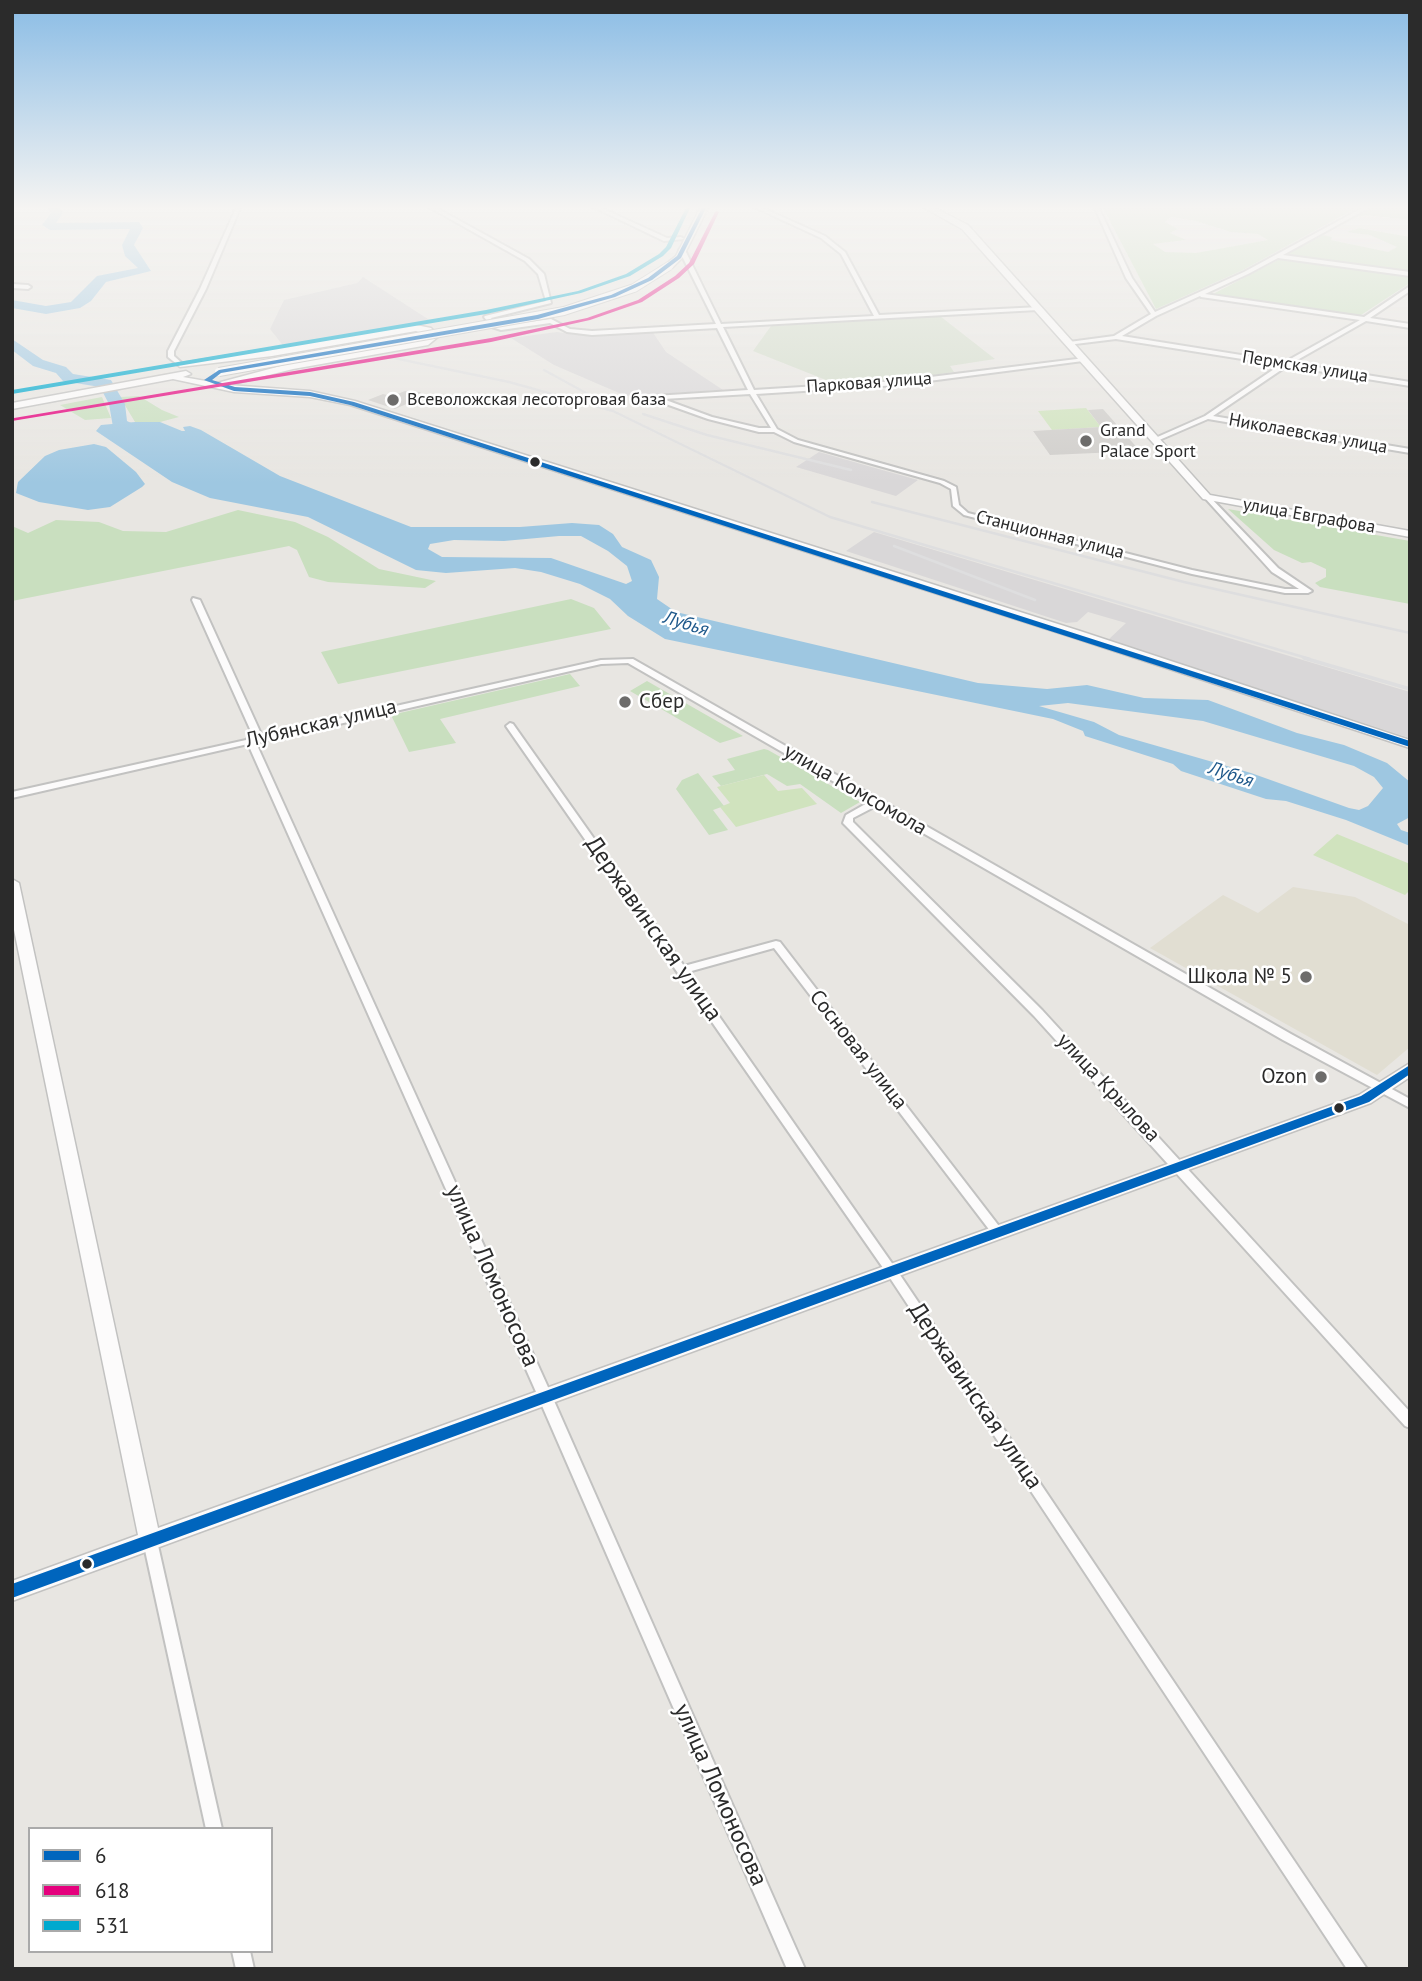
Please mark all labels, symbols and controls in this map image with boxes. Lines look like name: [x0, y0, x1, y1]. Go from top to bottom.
street label: Пермская улица: [1241, 346, 1369, 388]
street label: Парковая улица: [806, 368, 932, 398]
place label: Всеволожская лесоторговая база: [407, 389, 666, 411]
marker: Всеволожская лесоторговая база: [385, 392, 401, 408]
street label: Николаевская улица: [1227, 409, 1389, 459]
place label: Grand Palace Sport: [1100, 420, 1196, 462]
marker: Grand Palace Sport: [1078, 433, 1094, 449]
unlabelled marker: [528, 455, 542, 469]
street label: улица Евграфова: [1241, 494, 1377, 538]
street label: Станционная улица: [974, 506, 1126, 564]
water label: Лубья: [661, 606, 711, 642]
place label: Сбер: [639, 689, 684, 715]
street label: Лубянская улица: [243, 694, 399, 754]
marker: Сбер: [617, 694, 633, 710]
street label: улица Комсомола: [779, 739, 931, 841]
water label: Лубья: [1206, 757, 1256, 793]
street label: Державинская улица: [578, 831, 728, 1027]
place label: Школа № 5: [1188, 964, 1292, 990]
marker: Школа № 5: [1298, 969, 1314, 985]
street label: Сосновая улица: [804, 985, 912, 1115]
street label: улица Крылова: [1051, 1028, 1165, 1148]
place label: Ozon: [1261, 1064, 1307, 1090]
marker: Ozon: [1313, 1069, 1329, 1085]
unlabelled marker: [1332, 1101, 1346, 1115]
street label: улица Ломоносова: [439, 1180, 545, 1372]
street label: Державинская улица: [902, 1297, 1048, 1495]
unlabelled marker: [80, 1557, 94, 1571]
street label: улица Ломоносова: [667, 1699, 773, 1891]
legend: [28, 1827, 273, 1953]
text: 6: [95, 1842, 106, 1869]
text: 618: [95, 1877, 129, 1904]
text: 531: [95, 1912, 129, 1939]

